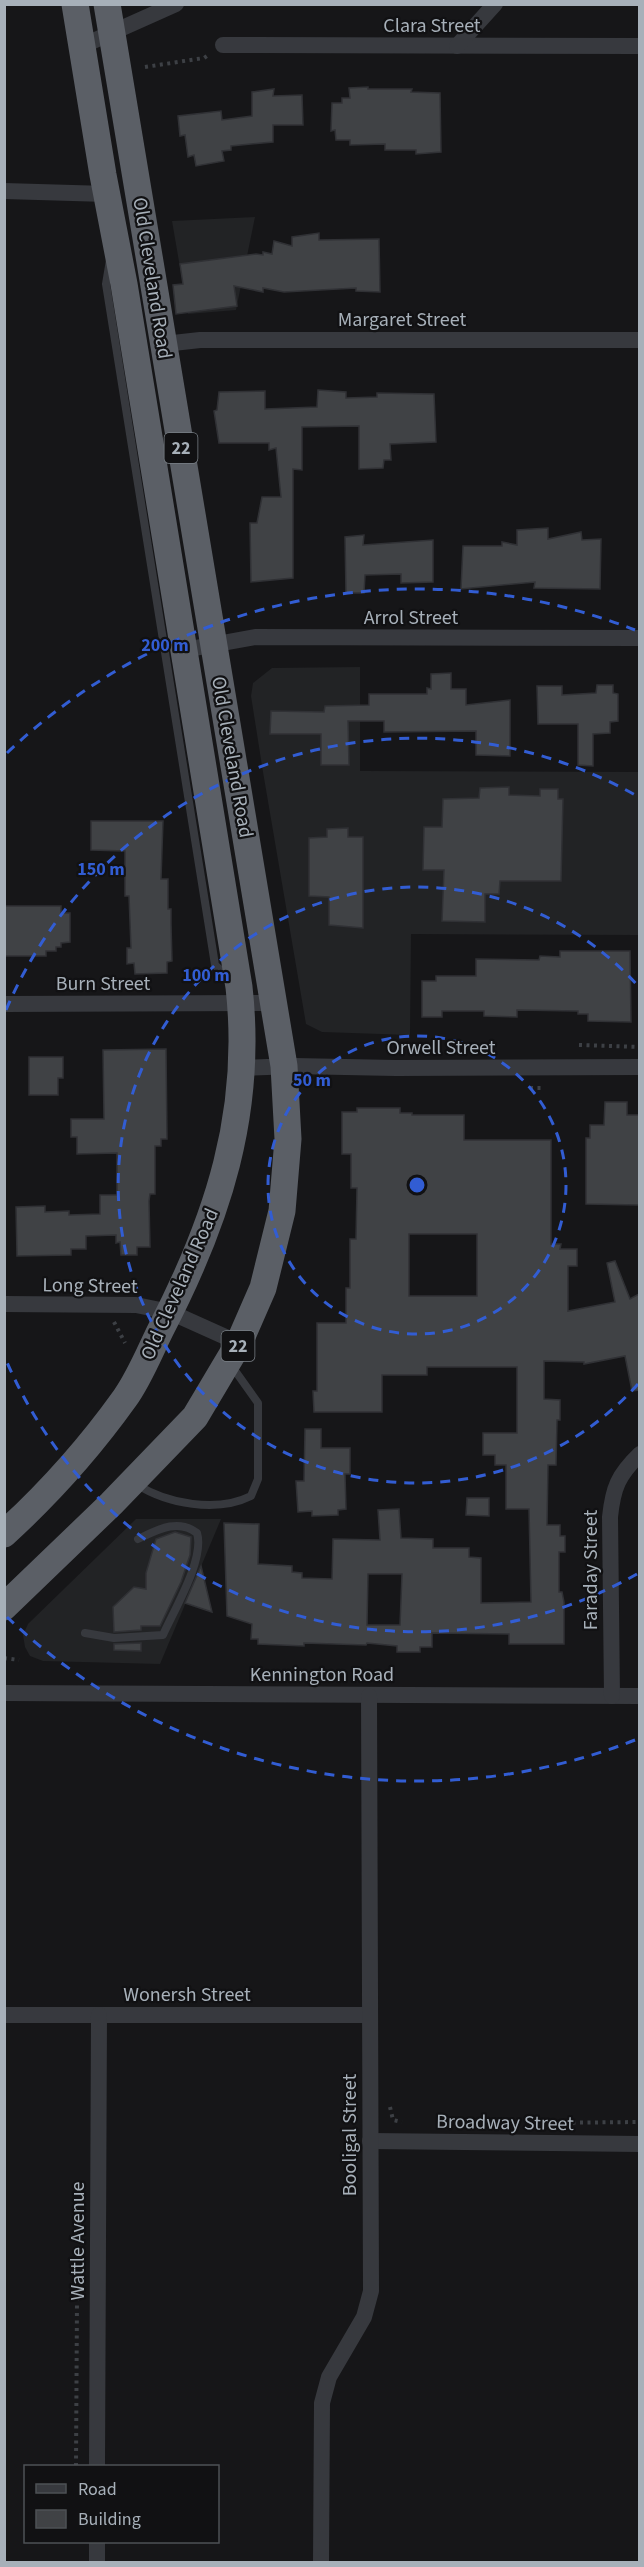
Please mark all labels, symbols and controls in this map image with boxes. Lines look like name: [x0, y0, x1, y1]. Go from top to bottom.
street label: Clara Street: [383, 12, 481, 40]
street label: Old Cleveland Road: [125, 195, 179, 361]
street label: Margaret Street: [338, 306, 466, 334]
road number: 22: [164, 433, 198, 463]
street label: Arrol Street: [364, 604, 459, 632]
text: 200 m: [141, 633, 189, 658]
street label: Old Cleveland Road: [204, 674, 260, 840]
text: 150 m: [77, 857, 125, 882]
text: 100 m: [182, 963, 230, 988]
street label: Burn Street: [56, 970, 151, 998]
street label: Orwell Street: [386, 1034, 496, 1062]
text: 50 m: [293, 1068, 331, 1093]
centre of rings: [407, 1175, 427, 1195]
street label: Old Cleveland Road: [134, 1204, 226, 1365]
street label: Long Street: [42, 1271, 138, 1301]
road number: 22: [222, 1331, 254, 1361]
street label: Faraday Street: [577, 1510, 605, 1630]
street label: Kennington Road: [250, 1661, 394, 1689]
street label: Wonersh Street: [123, 1981, 251, 2009]
street label: Booligal Street: [336, 2074, 364, 2196]
street label: Broadway Street: [436, 2108, 574, 2138]
street label: Wattle Avenue: [64, 2181, 92, 2300]
legend: [24, 2465, 219, 2543]
text: Road: [78, 2477, 117, 2502]
text: Building: [78, 2507, 141, 2532]

